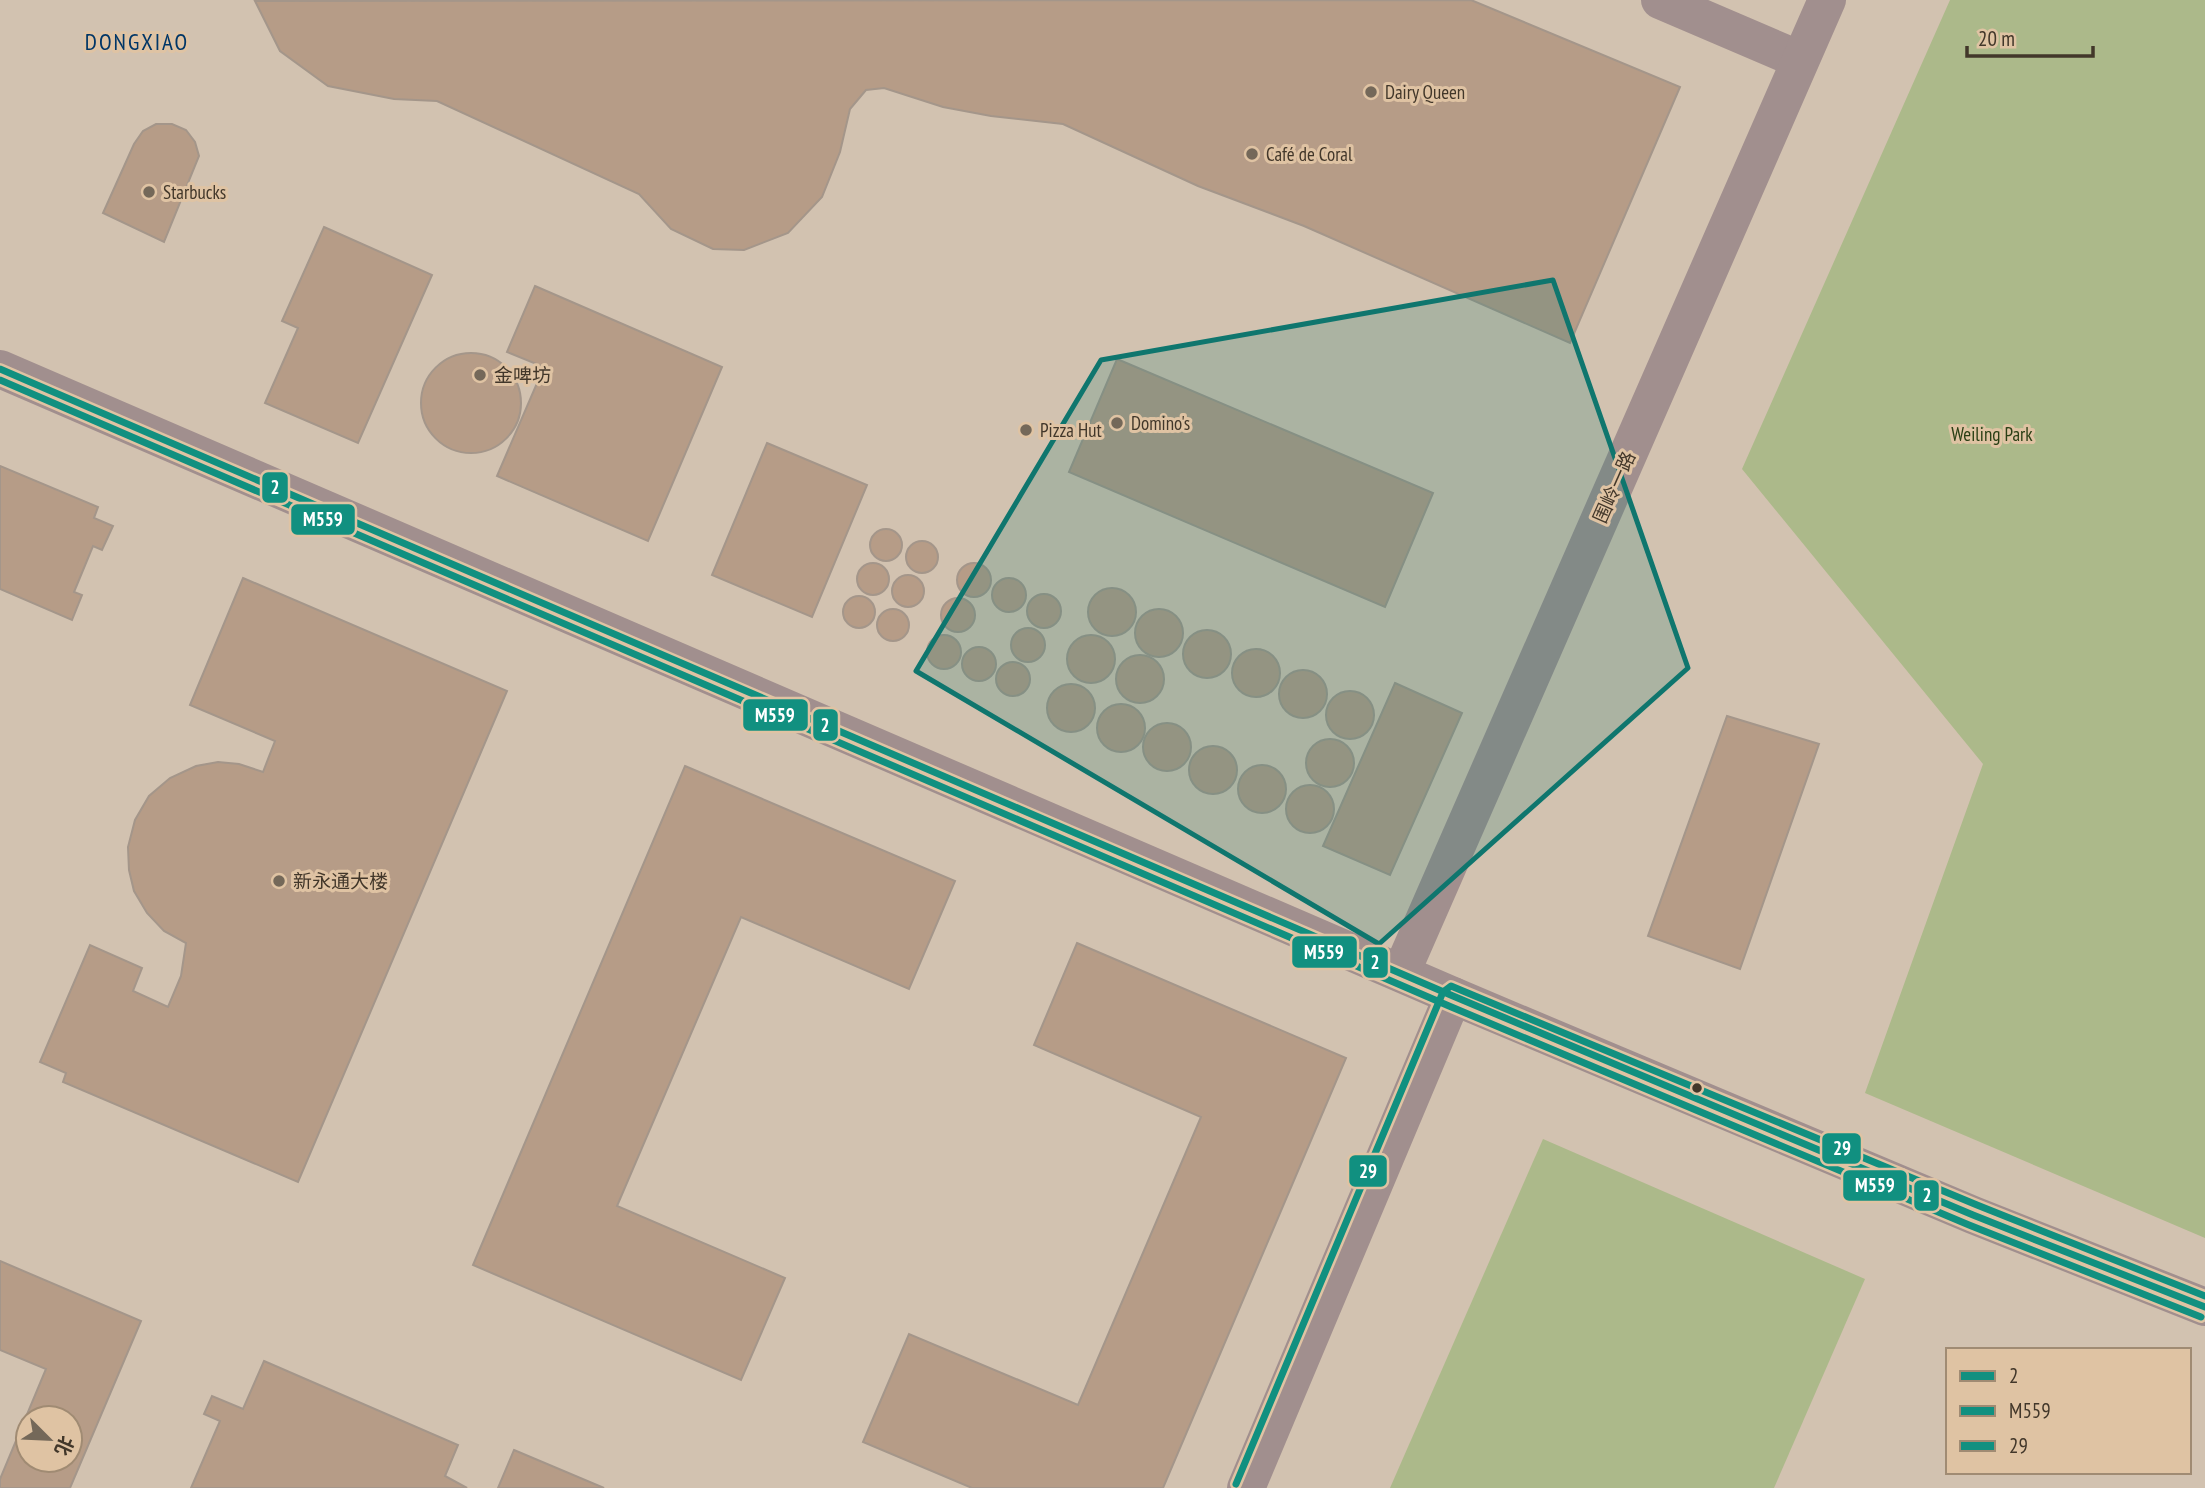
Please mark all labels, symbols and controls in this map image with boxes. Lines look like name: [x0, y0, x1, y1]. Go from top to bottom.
scale bar: [1967, 14, 2093, 58]
text: 20 m: [1978, 25, 2015, 52]
district label: DONGXIAO: [85, 27, 189, 56]
place label: Dairy Queen: [1385, 80, 1465, 104]
marker: Dairy Queen: [1363, 84, 1379, 100]
place label: Café de Coral: [1266, 142, 1353, 166]
marker: Café de Coral: [1244, 146, 1260, 162]
place label: Starbucks: [163, 180, 226, 204]
marker: Starbucks: [141, 184, 157, 200]
place label: 金啤坊: [494, 363, 551, 387]
marker: 金啤坊: [472, 367, 488, 383]
place label: Domino's: [1131, 411, 1190, 435]
marker: Domino's: [1109, 415, 1125, 431]
place label: Pizza Hut: [1040, 418, 1102, 442]
marker: Pizza Hut: [1018, 422, 1034, 438]
park label: Weiling Park: [1951, 422, 2033, 446]
street label: 围岭一路: [1588, 447, 1640, 527]
line badge: 2: [261, 471, 289, 504]
text: 2: [270, 475, 280, 499]
line badge: M559: [290, 503, 356, 536]
text: M559: [303, 507, 343, 531]
line badge: M559: [742, 698, 809, 732]
text: M559: [755, 703, 795, 727]
line badge: 2: [812, 708, 839, 742]
text: 2: [820, 713, 830, 737]
place label: 新永通大楼: [293, 869, 388, 893]
marker: 新永通大楼: [271, 873, 287, 889]
line badge: M559: [1291, 935, 1358, 969]
text: M559: [1304, 940, 1344, 964]
line badge: 2: [1362, 946, 1389, 979]
text: 2: [1370, 950, 1380, 974]
unlabelled marker: [1690, 1081, 1704, 1095]
line badge: 29: [1821, 1132, 1862, 1165]
text: 29: [1833, 1136, 1851, 1160]
line badge: 29: [1348, 1154, 1388, 1188]
text: 29: [1359, 1159, 1377, 1183]
line badge: M559: [1842, 1169, 1908, 1202]
text: M559: [1855, 1173, 1895, 1197]
line badge: 2: [1913, 1179, 1940, 1212]
text: 2: [1922, 1183, 1932, 1207]
legend: [1946, 1348, 2191, 1474]
text: 2: [2009, 1362, 2018, 1389]
text: M559: [2009, 1397, 2051, 1424]
north arrow: [14, 1404, 84, 1474]
text: 北: [50, 1432, 79, 1459]
text: 29: [2009, 1432, 2028, 1459]

